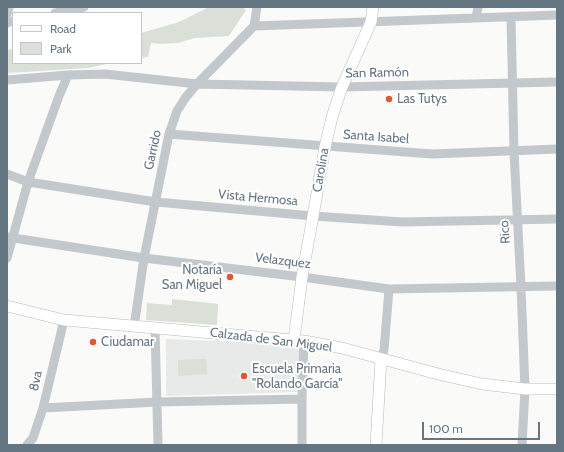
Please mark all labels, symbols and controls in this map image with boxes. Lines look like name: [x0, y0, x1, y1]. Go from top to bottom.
legend: [12, 12, 142, 64]
text: Road: [50, 21, 76, 36]
text: Park: [50, 41, 72, 56]
street label: San Ramón: [345, 65, 409, 81]
place label: Las Tutys: [397, 91, 447, 107]
marker: Las Tutys: [384, 94, 394, 104]
street label: Santa Isabel: [342, 127, 410, 147]
street label: Garrido: [141, 129, 165, 171]
street label: Carolina: [309, 147, 333, 193]
street label: Vista Hermosa: [217, 187, 299, 209]
street label: Rico: [496, 220, 514, 244]
street label: Velazquez: [254, 250, 312, 272]
place label: Notaría San Miguel: [162, 262, 222, 293]
marker: Notaría San Miguel: [225, 272, 235, 282]
street label: Calzada de San Miguel: [209, 325, 333, 355]
place label: Ciudamar: [101, 334, 154, 350]
marker: Ciudamar: [88, 337, 98, 347]
place label: Escuela Primaria "Rolando García": [252, 361, 343, 392]
street label: 8va: [26, 369, 46, 393]
marker: Escuela Primaria "Rolando García": [239, 371, 249, 381]
scale bar: [424, 414, 542, 440]
text: 100 m: [429, 421, 463, 436]

